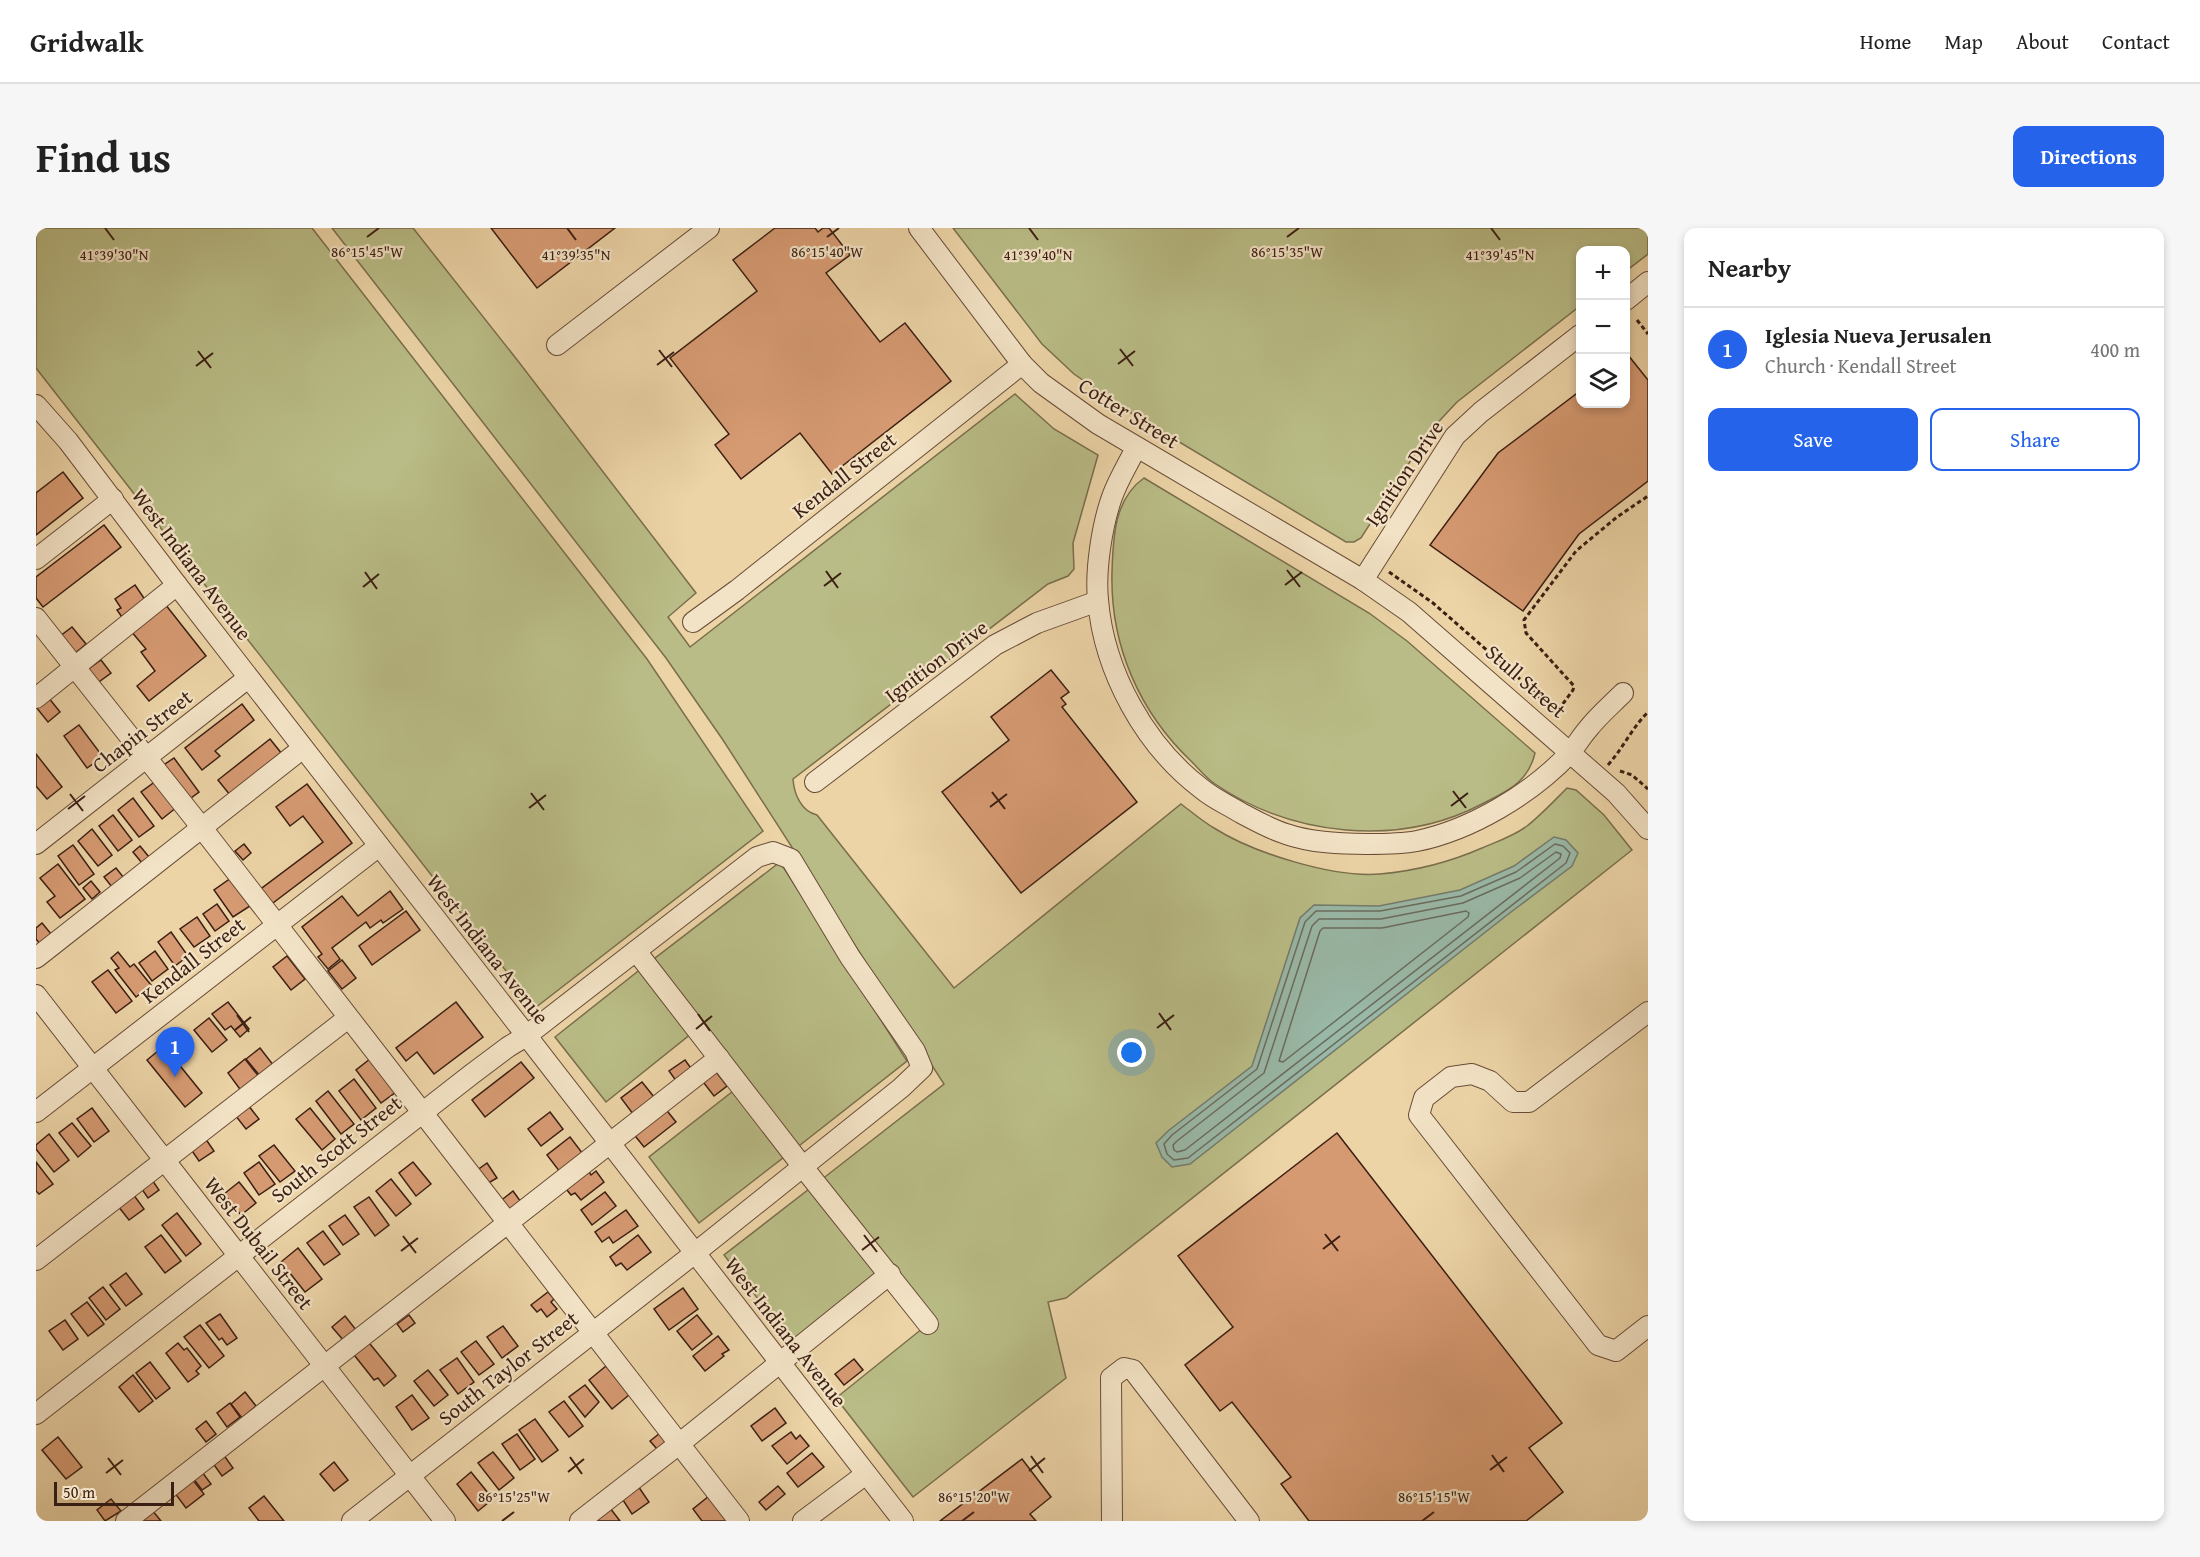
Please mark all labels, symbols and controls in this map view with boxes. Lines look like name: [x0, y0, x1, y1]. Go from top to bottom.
text: Gridwalk: [30, 21, 143, 62]
text: Home: [1860, 26, 1911, 57]
text: Map: [1944, 26, 1983, 57]
text: About: [2016, 26, 2069, 57]
text: Contact: [2102, 26, 2170, 57]
text: Find us: [36, 126, 171, 187]
button: Directions: [2013, 126, 2164, 187]
text: 86°15'45"W: [331, 241, 403, 262]
text: 86°15'40"W: [791, 241, 863, 262]
text: 86°15'35"W: [1251, 241, 1323, 262]
text: 41°39'30"N: [80, 244, 149, 265]
text: 41°39'35"N: [542, 244, 611, 265]
text: 41°39'40"N: [1004, 244, 1073, 265]
text: 41°39'45"N: [1466, 244, 1535, 265]
map controls: [1576, 246, 1630, 408]
button: +: [1576, 246, 1630, 300]
text: Nearby: [1708, 248, 1791, 287]
button: −: [1576, 300, 1630, 354]
text: Iglesia Nueva Jerusalen: [1765, 319, 1992, 351]
text: 1: [1722, 335, 1733, 364]
text: 400 m: [2090, 335, 2140, 364]
text: Church · Kendall Street: [1765, 351, 1957, 380]
button: layers: [1576, 354, 1630, 408]
street label: Cotter Street: [1073, 370, 1186, 456]
button: Save: [1708, 408, 1918, 471]
button: Share: [1930, 408, 2140, 471]
street label: Ignition Drive: [1357, 414, 1451, 532]
street label: Kendall Street: [785, 424, 903, 526]
street label: West Indiana Avenue: [124, 481, 260, 647]
street label: Ignition Drive: [878, 612, 994, 710]
street label: Stull Street: [1479, 637, 1574, 725]
street label: Chapin Street: [85, 682, 199, 780]
street label: West Indiana Avenue: [419, 867, 557, 1031]
street label: Kendall Street: [134, 909, 252, 1011]
pin: 1: [156, 1028, 194, 1077]
your location: [1117, 1038, 1146, 1067]
street label: South Scott Street: [264, 1087, 409, 1210]
street label: West Dubail Street: [197, 1170, 321, 1317]
street label: West Indiana Avenue: [717, 1250, 855, 1414]
street label: South Taylor Street: [431, 1303, 585, 1433]
scale bar: [54, 1479, 174, 1506]
text: 50 m: [63, 1480, 95, 1504]
text: 86°15'25"W: [478, 1486, 550, 1507]
text: 86°15'20"W: [938, 1486, 1010, 1507]
text: 86°15'15"W: [1398, 1486, 1470, 1507]

